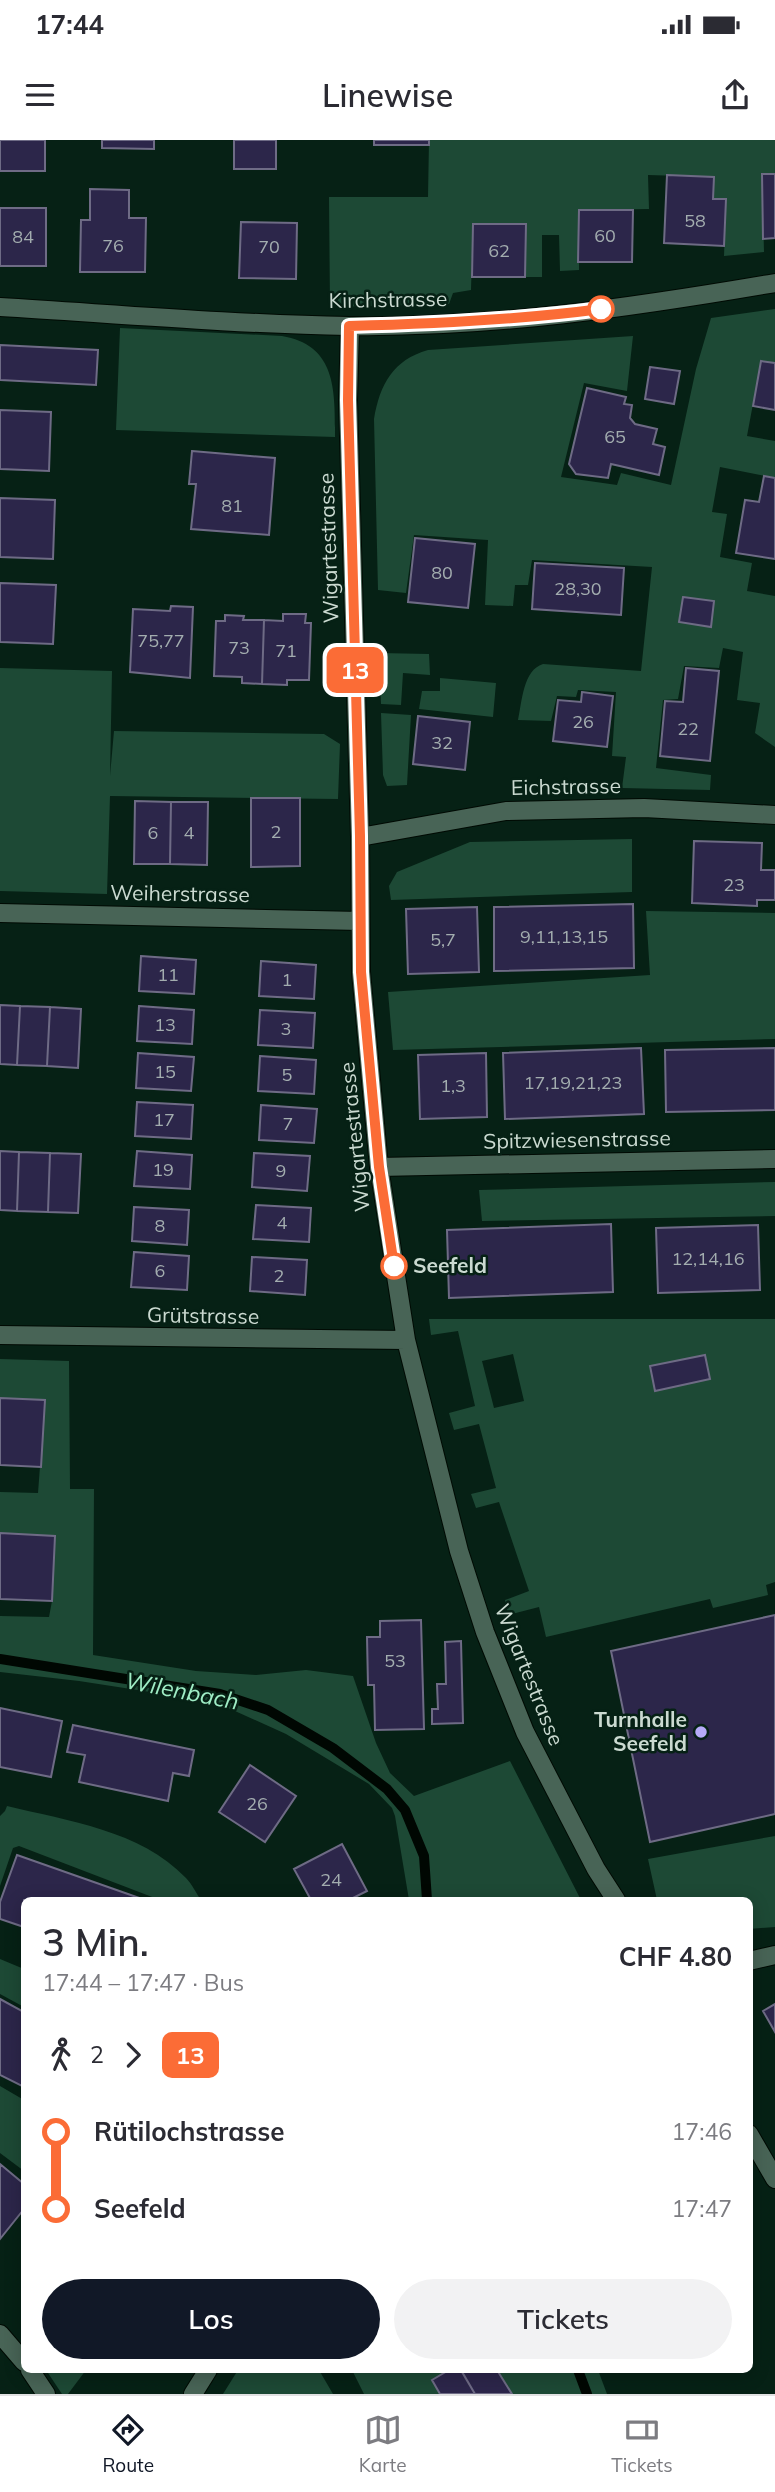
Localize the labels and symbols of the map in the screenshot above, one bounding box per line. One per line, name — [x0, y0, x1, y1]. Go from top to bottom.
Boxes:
house number: 58 — [684, 209, 706, 232]
house number: 60 — [594, 224, 616, 247]
house number: 84 — [12, 225, 34, 248]
house number: 76 — [102, 234, 124, 257]
house number: 70 — [258, 235, 280, 258]
house number: 62 — [488, 239, 510, 262]
street label: Kirchstrasse — [328, 285, 447, 313]
unlabelled marker — [588, 296, 614, 322]
house number: 65 — [604, 425, 626, 448]
street label: Wigartestrasse — [312, 472, 344, 624]
house number: 81 — [221, 494, 243, 517]
house number: 80 — [431, 561, 453, 584]
house number: 28,30 — [554, 577, 602, 600]
house number: 75,77 — [137, 629, 185, 652]
house number: 73 — [228, 636, 250, 659]
house number: 71 — [275, 639, 297, 662]
line badge: 13 — [324, 647, 386, 693]
house number: 26 — [572, 710, 594, 733]
house number: 22 — [677, 717, 699, 740]
house number: 32 — [431, 731, 453, 754]
street label: Eichstrasse — [511, 772, 621, 800]
house number: 2 — [271, 820, 281, 843]
house number: 6 — [148, 821, 158, 844]
house number: 4 — [184, 821, 195, 844]
house number: 23 — [723, 873, 745, 896]
street label: Weiherstrasse — [110, 879, 250, 907]
house number: 9,11,13,15 — [520, 925, 608, 948]
house number: 5,7 — [430, 928, 456, 951]
house number: 11 — [157, 963, 179, 986]
house number: 1 — [282, 968, 292, 991]
house number: 13 — [154, 1013, 176, 1036]
house number: 3 — [281, 1017, 291, 1040]
house number: 15 — [154, 1060, 176, 1083]
street label: Wigartestrasse — [333, 1061, 375, 1213]
house number: 5 — [282, 1063, 293, 1086]
house number: 17,19,21,23 — [524, 1071, 622, 1094]
house number: 1,3 — [440, 1074, 466, 1097]
house number: 17 — [153, 1108, 175, 1131]
house number: 7 — [283, 1112, 293, 1135]
street label: Spitzwiesenstrasse — [483, 1124, 671, 1154]
house number: 19 — [152, 1158, 174, 1181]
house number: 9 — [276, 1159, 286, 1182]
house number: 4 — [277, 1211, 288, 1234]
house number: 8 — [155, 1214, 165, 1237]
house number: 12,14,16 — [671, 1247, 745, 1270]
place label: Seefeld — [413, 1252, 487, 1278]
marker: Seefeld — [381, 1253, 407, 1279]
house number: 6 — [155, 1259, 165, 1282]
house number: 2 — [274, 1264, 284, 1287]
street label: Grütstrasse — [147, 1301, 259, 1329]
street label: Wigartestrasse — [490, 1600, 570, 1749]
house number: 53 — [384, 1649, 406, 1672]
water label: Wilenbach — [123, 1665, 241, 1716]
place label: Turnhalle Seefeld — [594, 1706, 687, 1756]
marker: Turnhalle Seefeld — [693, 1724, 709, 1740]
house number: 26 — [246, 1792, 268, 1815]
house number: 24 — [320, 1868, 342, 1891]

